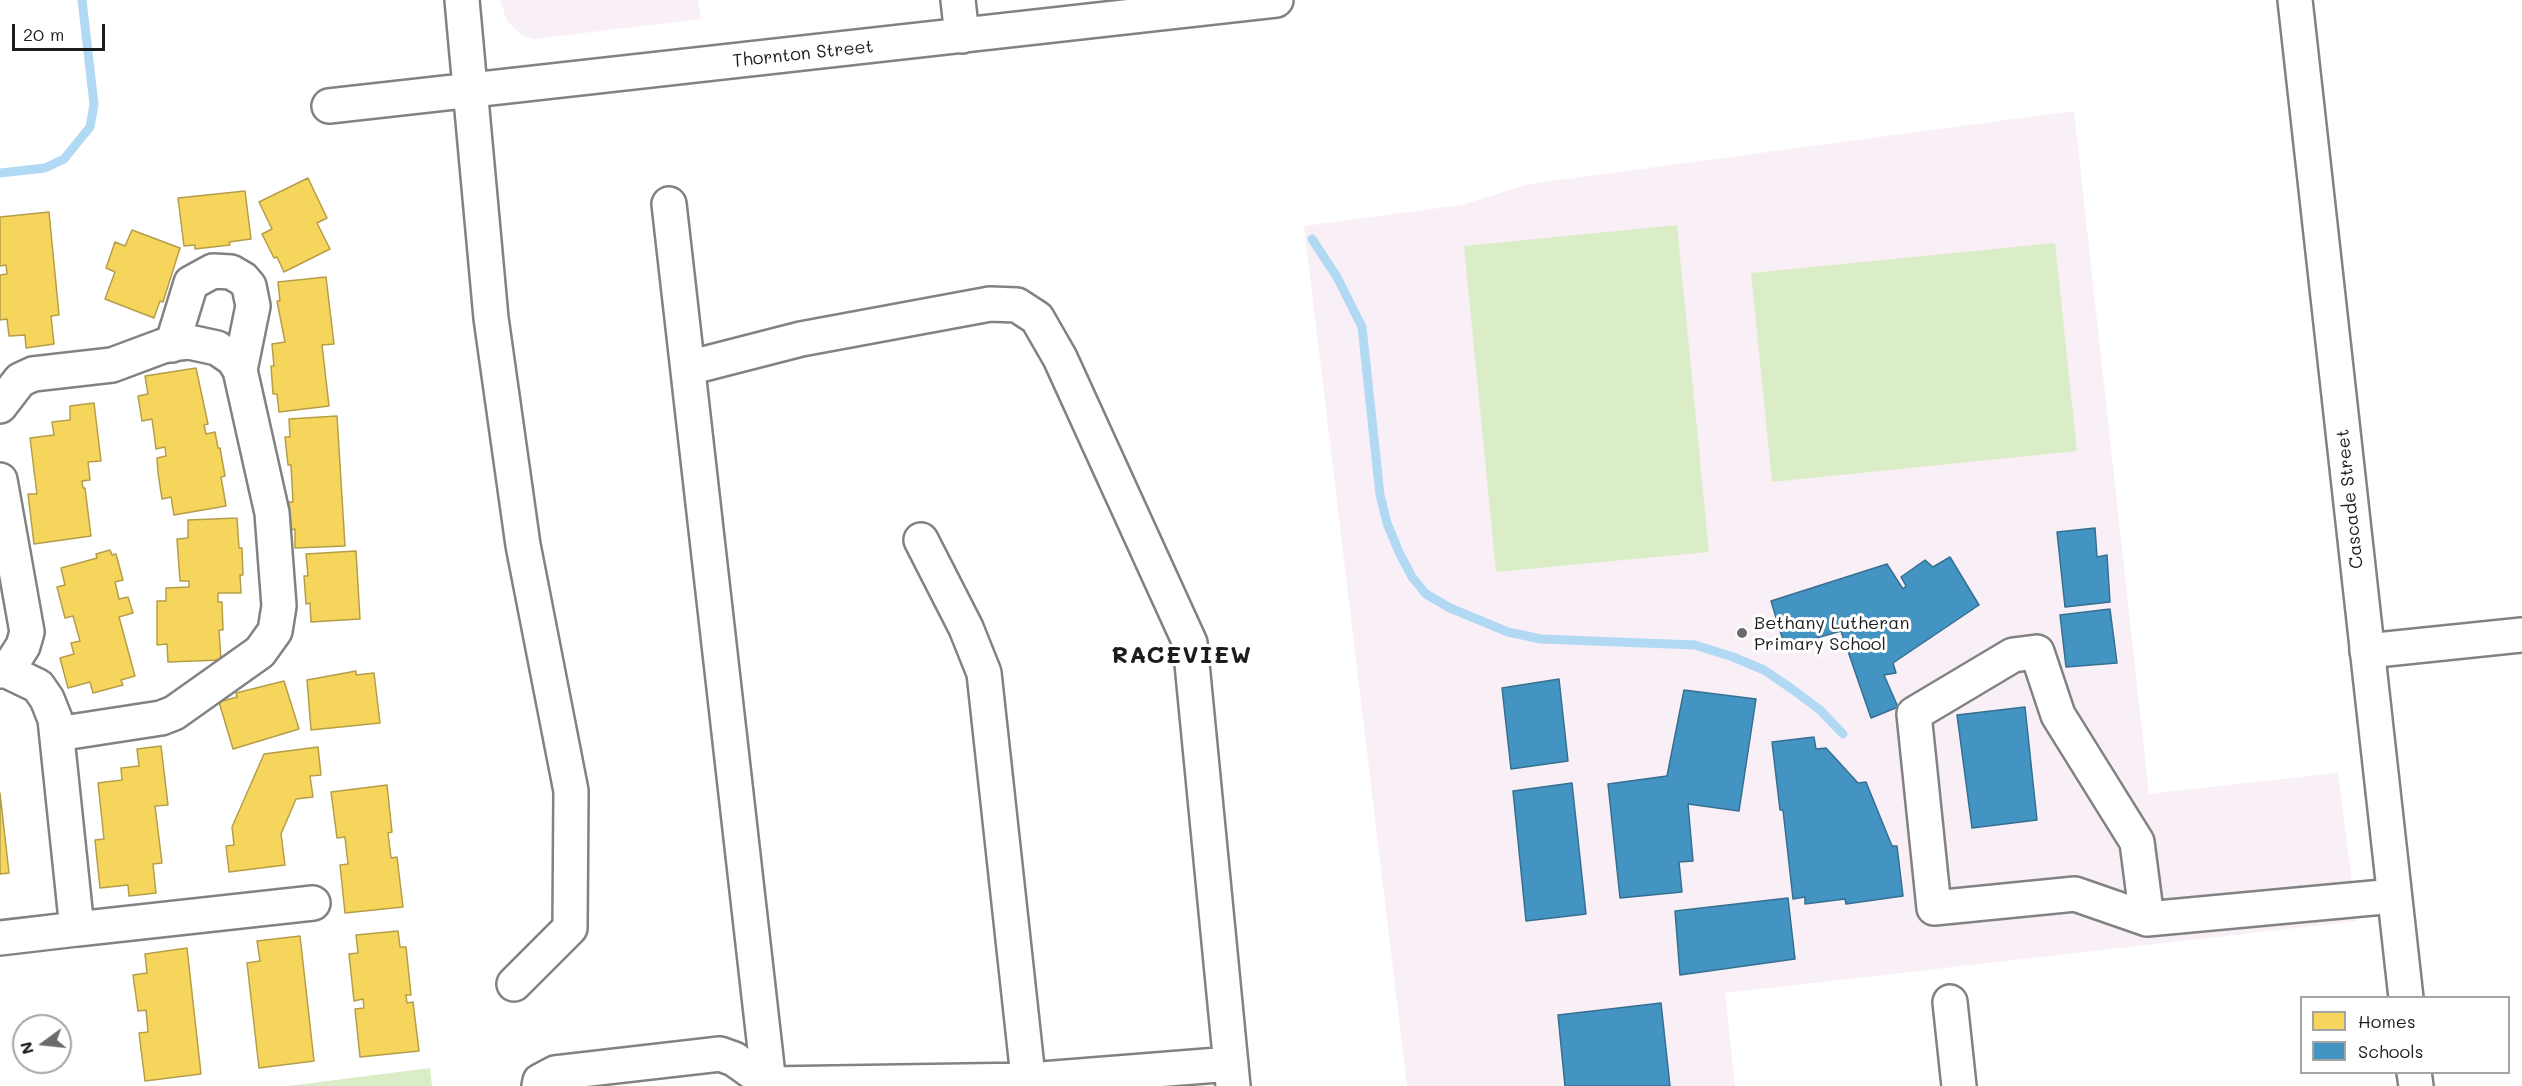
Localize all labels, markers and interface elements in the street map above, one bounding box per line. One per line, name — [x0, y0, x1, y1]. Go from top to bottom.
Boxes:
scale bar — [15, 12, 108, 50]
text: 20 m — [23, 22, 64, 46]
street label: Thornton Street — [732, 36, 874, 72]
street label: Cascade Street — [2332, 428, 2368, 570]
place label: Bethany Lutheran Primary School — [1754, 612, 1909, 654]
marker: Bethany Lutheran Primary School — [1735, 626, 1749, 640]
district label: RACEVIEW — [1112, 642, 1252, 670]
legend — [2300, 996, 2510, 1074]
text: Homes — [2358, 1009, 2416, 1033]
north arrow — [12, 1014, 72, 1074]
text: Schools — [2358, 1039, 2423, 1063]
text: N — [14, 1040, 38, 1057]

